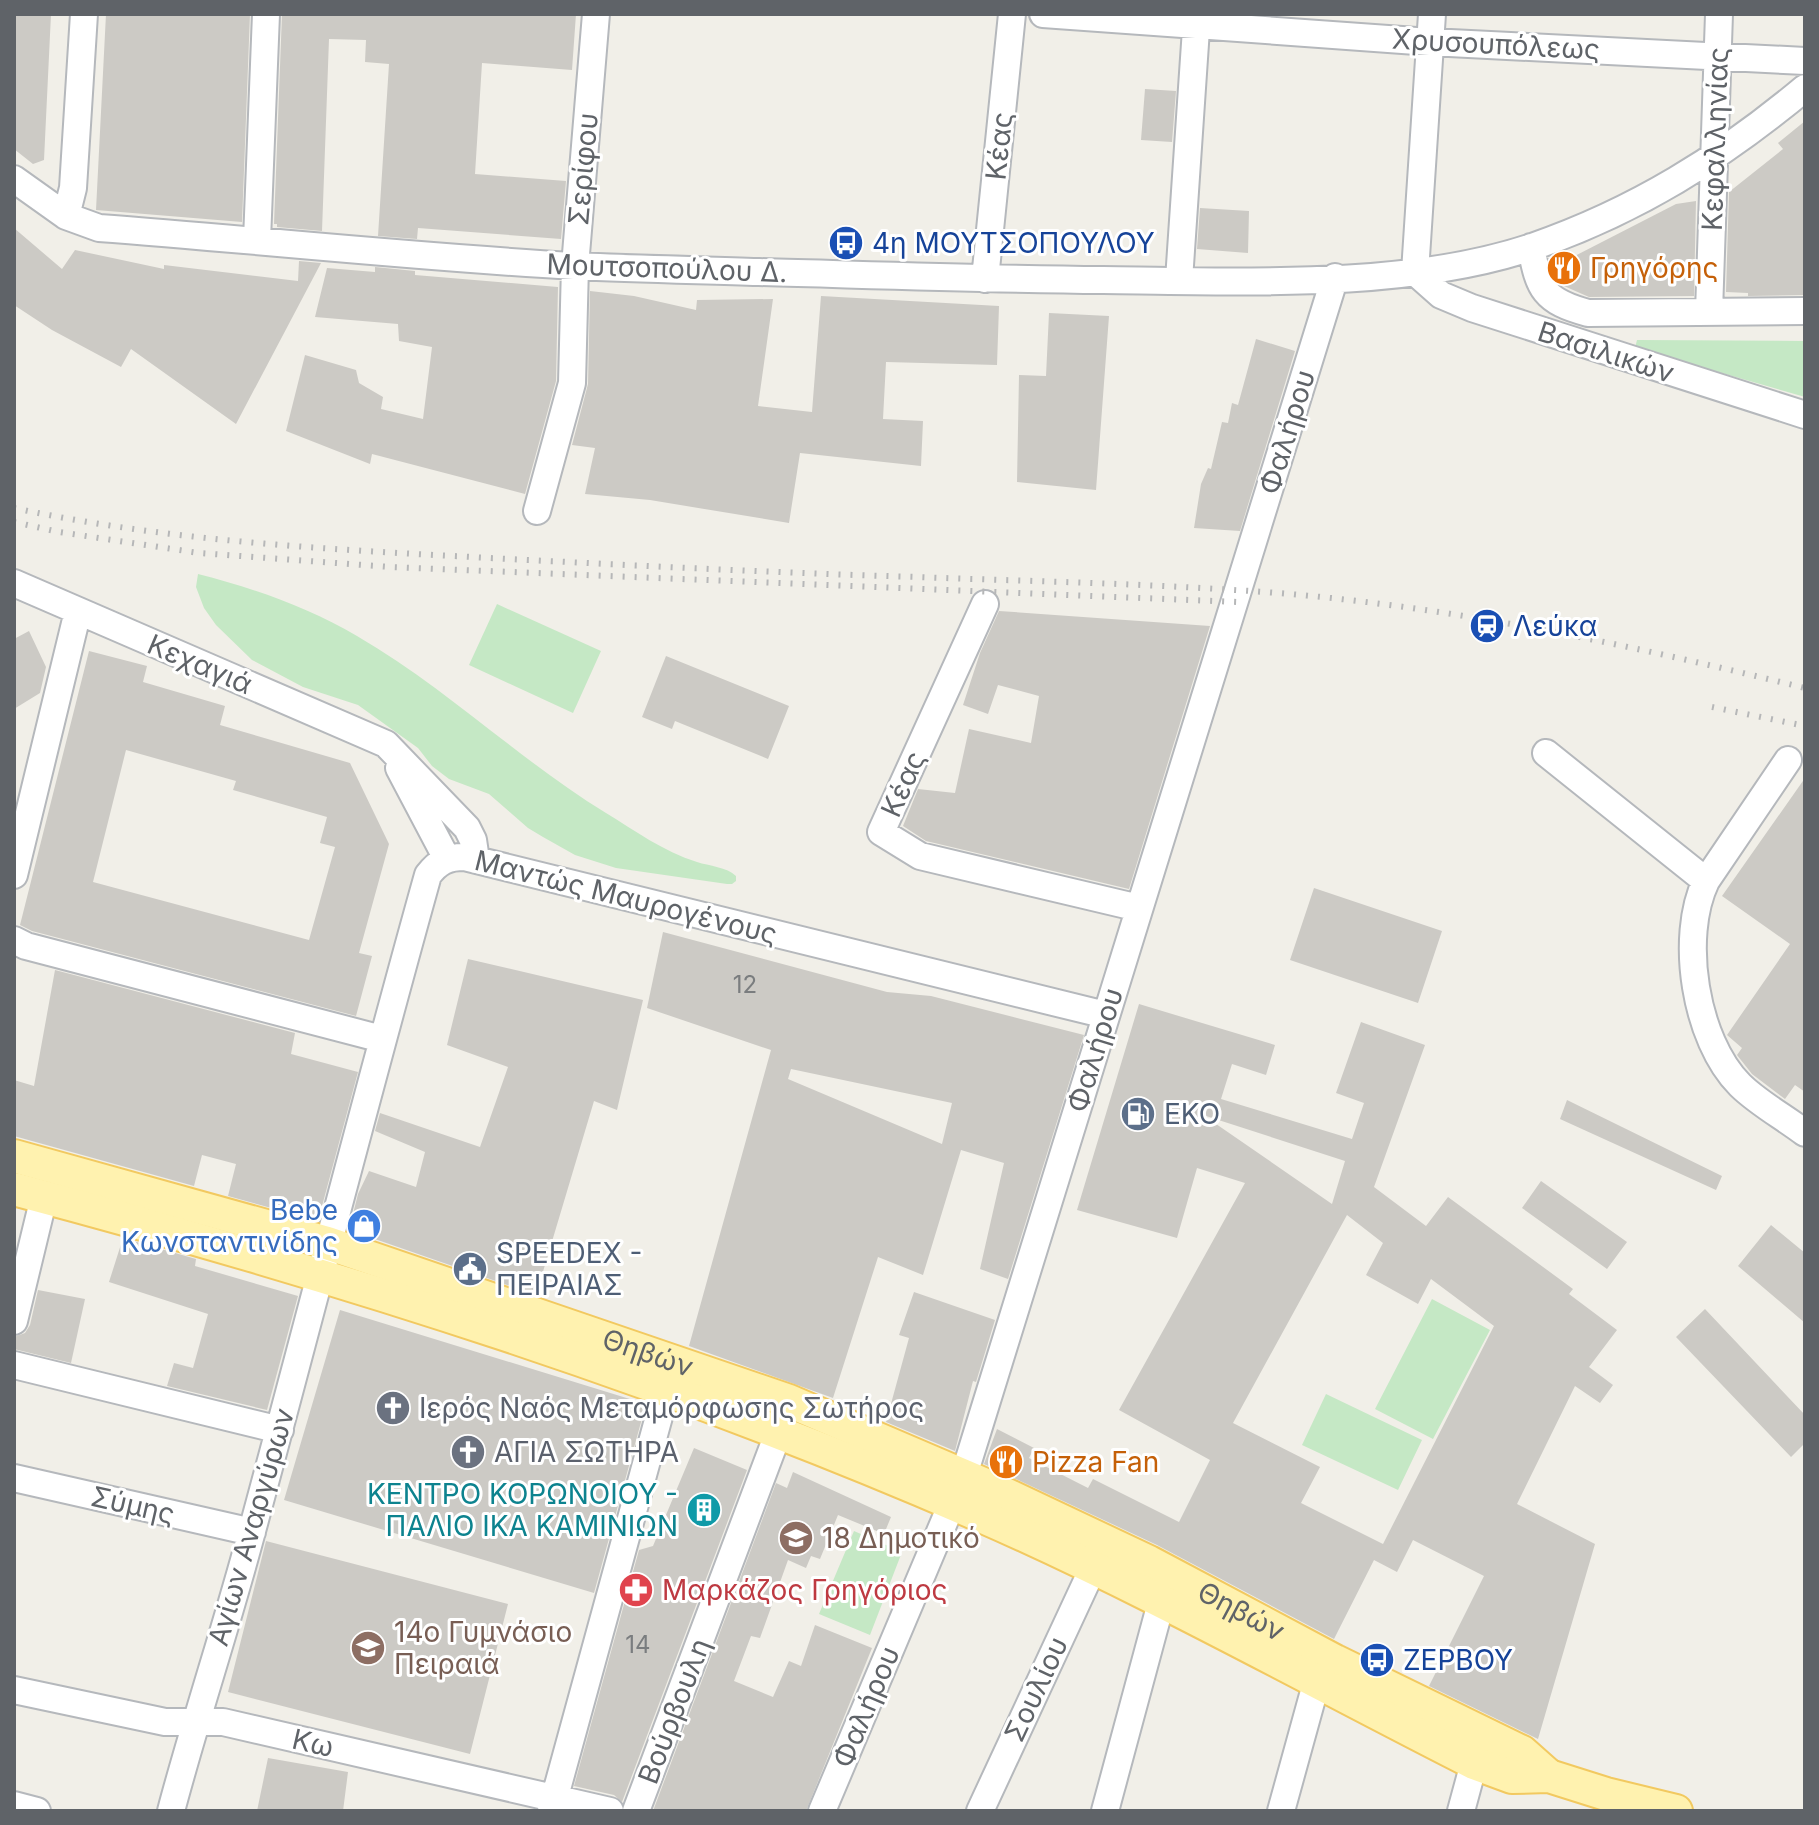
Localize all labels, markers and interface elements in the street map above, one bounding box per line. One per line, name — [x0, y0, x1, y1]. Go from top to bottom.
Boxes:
street label: Χρυσουπόλεως — [1391, 22, 1601, 66]
street label: Κεφαλληνίας — [1695, 47, 1735, 231]
street label: Κέας — [979, 110, 1019, 182]
street label: Σερίφου — [561, 111, 605, 227]
bus stop icon: 4η ΜΟΥΤΣΟΠΟΥΛΟΥ — [827, 224, 865, 262]
place label: 4η ΜΟΥΤΣΟΠΟΥΛΟΥ — [872, 226, 1155, 260]
street label: Μουτσοπούλου Δ. — [546, 247, 788, 289]
restaurant icon: Γρηγόρης — [1545, 249, 1583, 287]
place label: Γρηγόρης — [1590, 251, 1718, 285]
street label: Βασιλικών — [1533, 314, 1679, 390]
street label: Φαλήρου — [1252, 366, 1322, 498]
station icon: Λεύκα — [1468, 607, 1506, 645]
place label: Λεύκα — [1513, 609, 1597, 643]
street label: Κεχαγιά — [143, 627, 257, 701]
street label: Κέας — [874, 746, 932, 822]
street label: Μαντώς Μαυρογένους — [471, 843, 781, 951]
house number: 12 — [733, 970, 757, 999]
street label: Φαλήρου — [1060, 984, 1130, 1116]
fuel station icon: EKO — [1119, 1095, 1157, 1133]
place label: EKO — [1164, 1097, 1220, 1131]
place label: Bebe Κωνσταντινίδης — [121, 1193, 338, 1259]
shop icon: Bebe Κωνσταντινίδης — [345, 1207, 383, 1245]
place label: SPEEDEX - ΠΕΙΡΑΙΑΣ — [496, 1236, 642, 1302]
public building icon: SPEEDEX - ΠΕΙΡΑΙΑΣ — [451, 1250, 489, 1288]
street label: Θηβών — [598, 1322, 698, 1384]
church icon: Ιερός Ναός Μεταμόρφωσης Σωτήρος — [374, 1389, 412, 1427]
place label: Ιερός Ναός Μεταμόρφωσης Σωτήρος — [419, 1391, 924, 1425]
street label: Αγίων Αναργύρων — [201, 1404, 301, 1650]
church icon: ΑΓΙΑ ΣΩΤΗΡΑ — [449, 1433, 487, 1471]
place label: ΑΓΙΑ ΣΩΤΗΡΑ — [494, 1435, 679, 1469]
restaurant icon: Pizza Fan — [987, 1443, 1025, 1481]
place label: Pizza Fan — [1032, 1445, 1159, 1479]
place label: ΚΕΝΤΡΟ ΚΟΡΩΝΟΙΟΥ - ΠΑΛΙΟ ΙΚΑ ΚΑΜΙΝΙΩΝ — [367, 1477, 678, 1543]
street label: Σύμης — [88, 1479, 178, 1531]
building icon: ΚΕΝΤΡΟ ΚΟΡΩΝΟΙΟΥ - ΠΑΛΙΟ ΙΚΑ ΚΑΜΙΝΙΩΝ — [685, 1491, 723, 1529]
school or university icon: 18 Δημοτικό — [777, 1519, 815, 1557]
place label: 18 Δημοτικό — [822, 1521, 980, 1555]
pharmacy icon: Μαρκάζος Γρηγόριος — [617, 1571, 655, 1609]
place label: Μαρκάζος Γρηγόριος — [662, 1573, 948, 1607]
street label: Θηβών — [1192, 1574, 1291, 1648]
place label: 14ο Γυμνάσιο Πειραιά — [394, 1615, 572, 1681]
school or university icon: 14ο Γυμνάσιο Πειραιά — [349, 1629, 387, 1667]
house number: 14 — [625, 1630, 651, 1659]
street label: Σουλίου — [997, 1631, 1075, 1747]
street label: Βούρβουλη — [631, 1634, 717, 1788]
street label: Φαλήρου — [825, 1641, 907, 1773]
bus stop icon: ΖΕΡΒΟΥ — [1358, 1641, 1396, 1679]
place label: ΖΕΡΒΟΥ — [1403, 1643, 1513, 1677]
street label: Κω — [289, 1722, 337, 1764]

